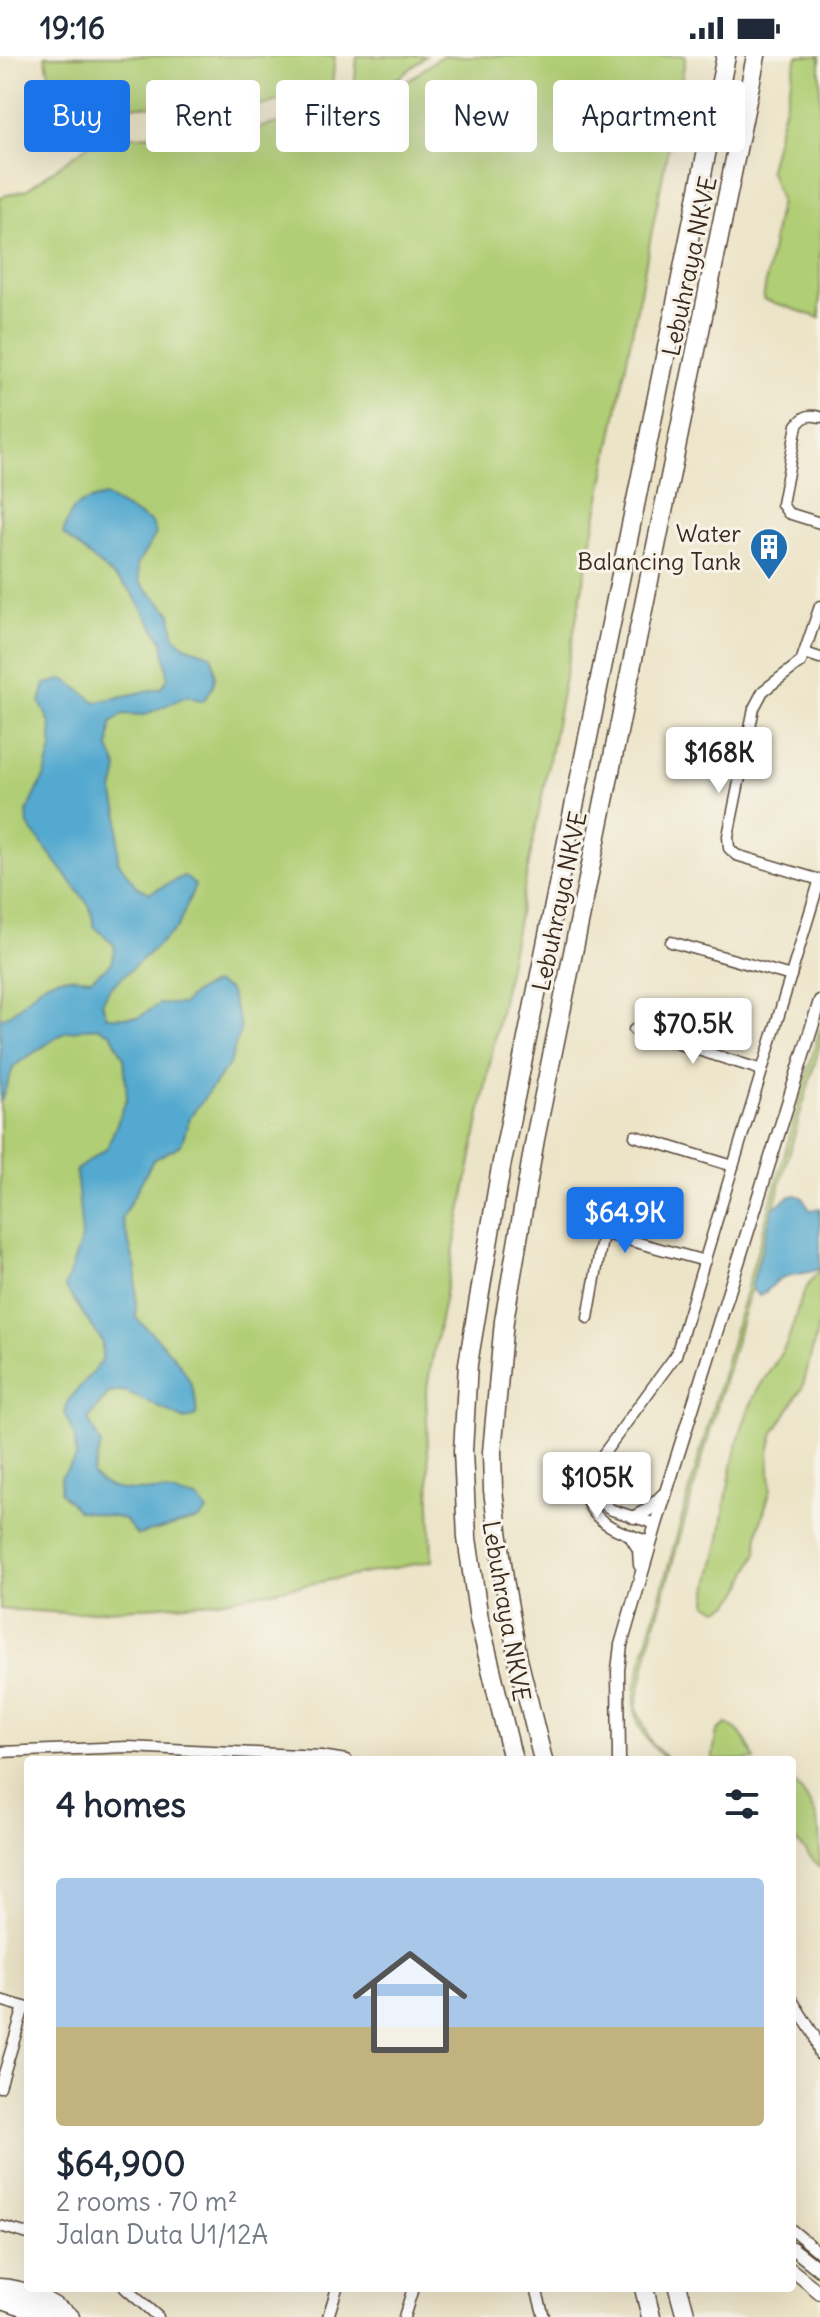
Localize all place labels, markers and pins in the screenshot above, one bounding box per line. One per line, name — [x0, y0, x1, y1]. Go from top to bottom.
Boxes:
place label: Water Balancing Tank — [577, 518, 741, 576]
building icon: Water Balancing Tank — [748, 526, 790, 581]
pin: $168K — [663, 727, 775, 795]
pin: $70.5K — [628, 998, 758, 1066]
pin: $64.9K — [560, 1187, 690, 1255]
pin: $105K — [541, 1452, 653, 1520]

